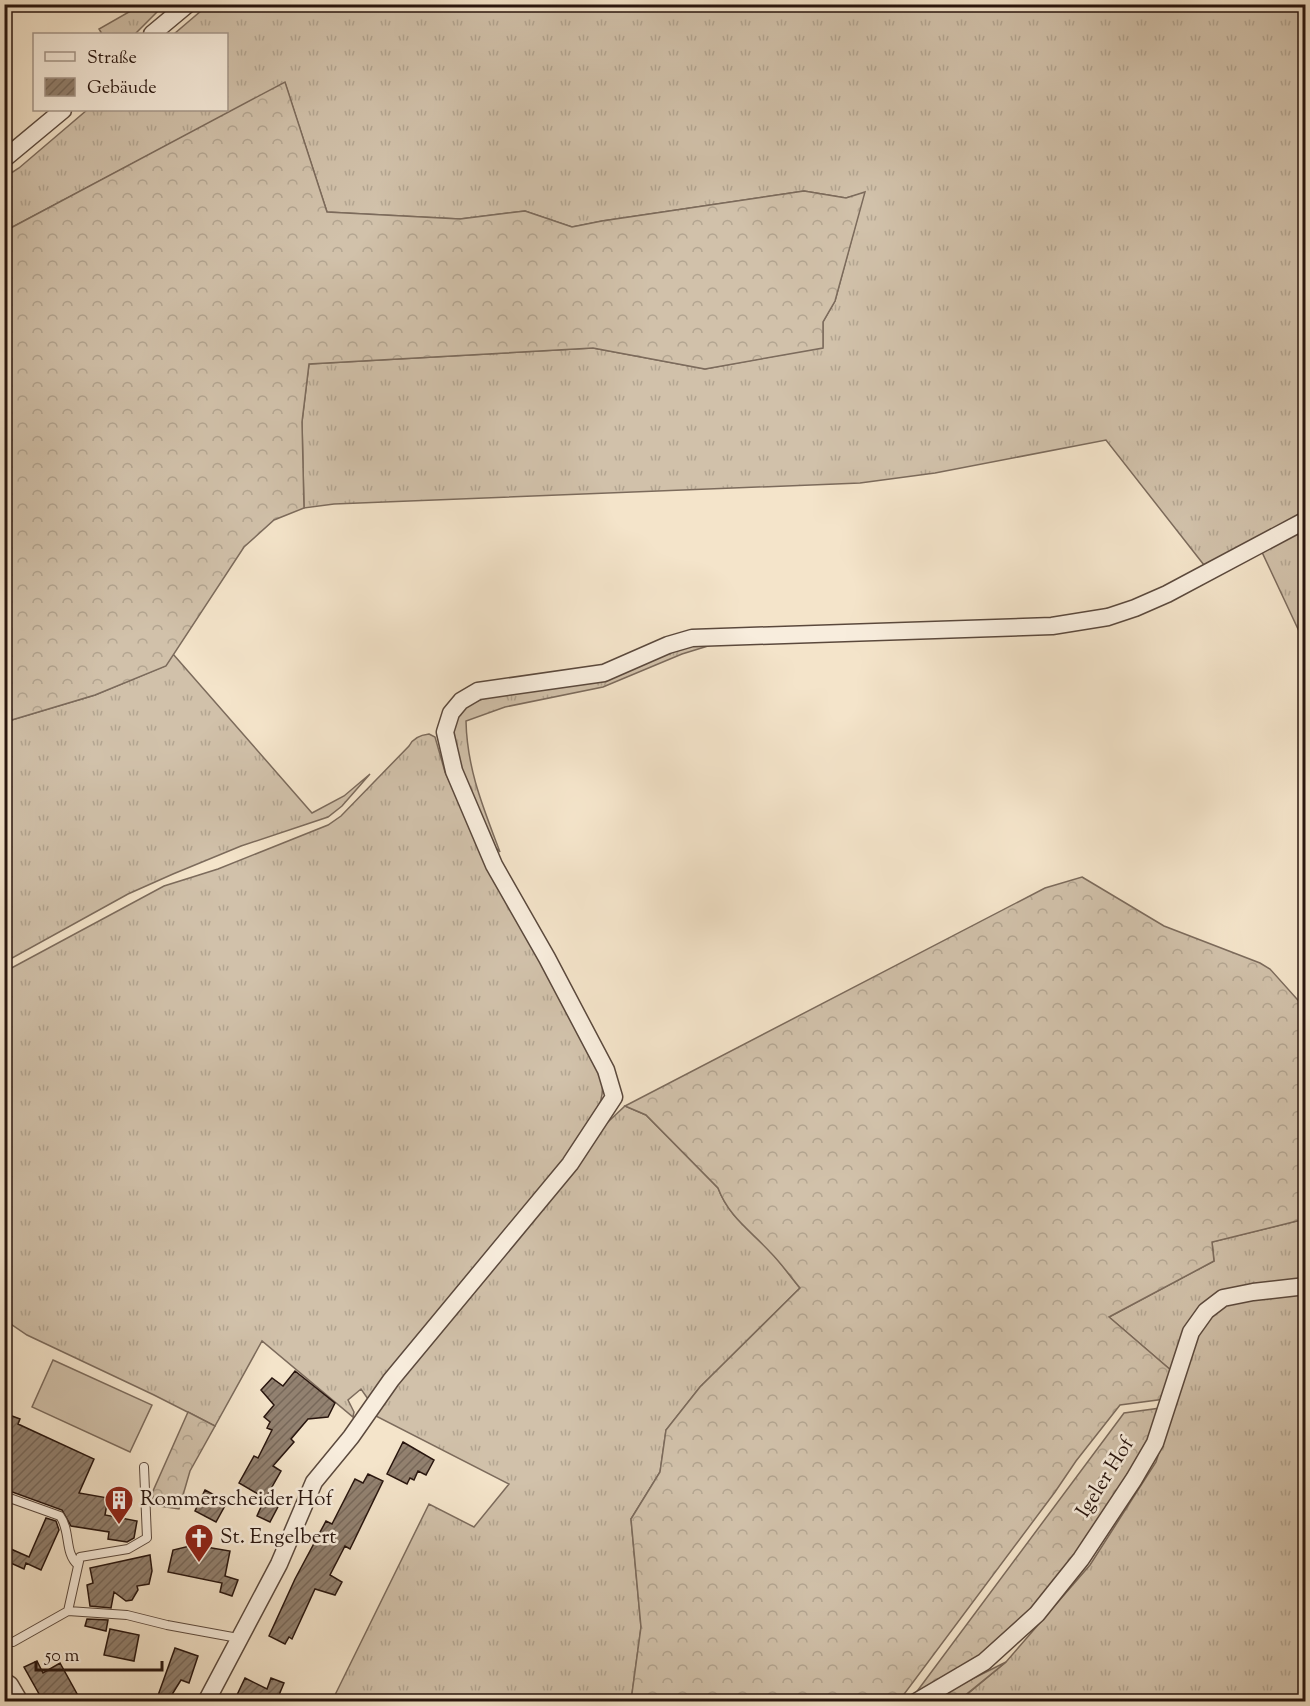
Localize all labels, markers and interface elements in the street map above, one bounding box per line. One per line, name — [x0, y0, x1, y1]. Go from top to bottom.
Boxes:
legend — [33, 33, 228, 111]
text: Straße — [87, 46, 137, 72]
text: Gebäude — [87, 76, 157, 102]
street label: Igeler Hof — [1069, 1430, 1143, 1524]
building icon: Rommerscheider Hof — [103, 1484, 135, 1526]
place label: Rommerscheider Hof — [140, 1485, 334, 1515]
church icon: St. Engelbert — [183, 1522, 215, 1564]
place label: St. Engelbert — [220, 1523, 337, 1553]
scale bar — [36, 1634, 162, 1672]
text: 50 m — [44, 1644, 80, 1670]

